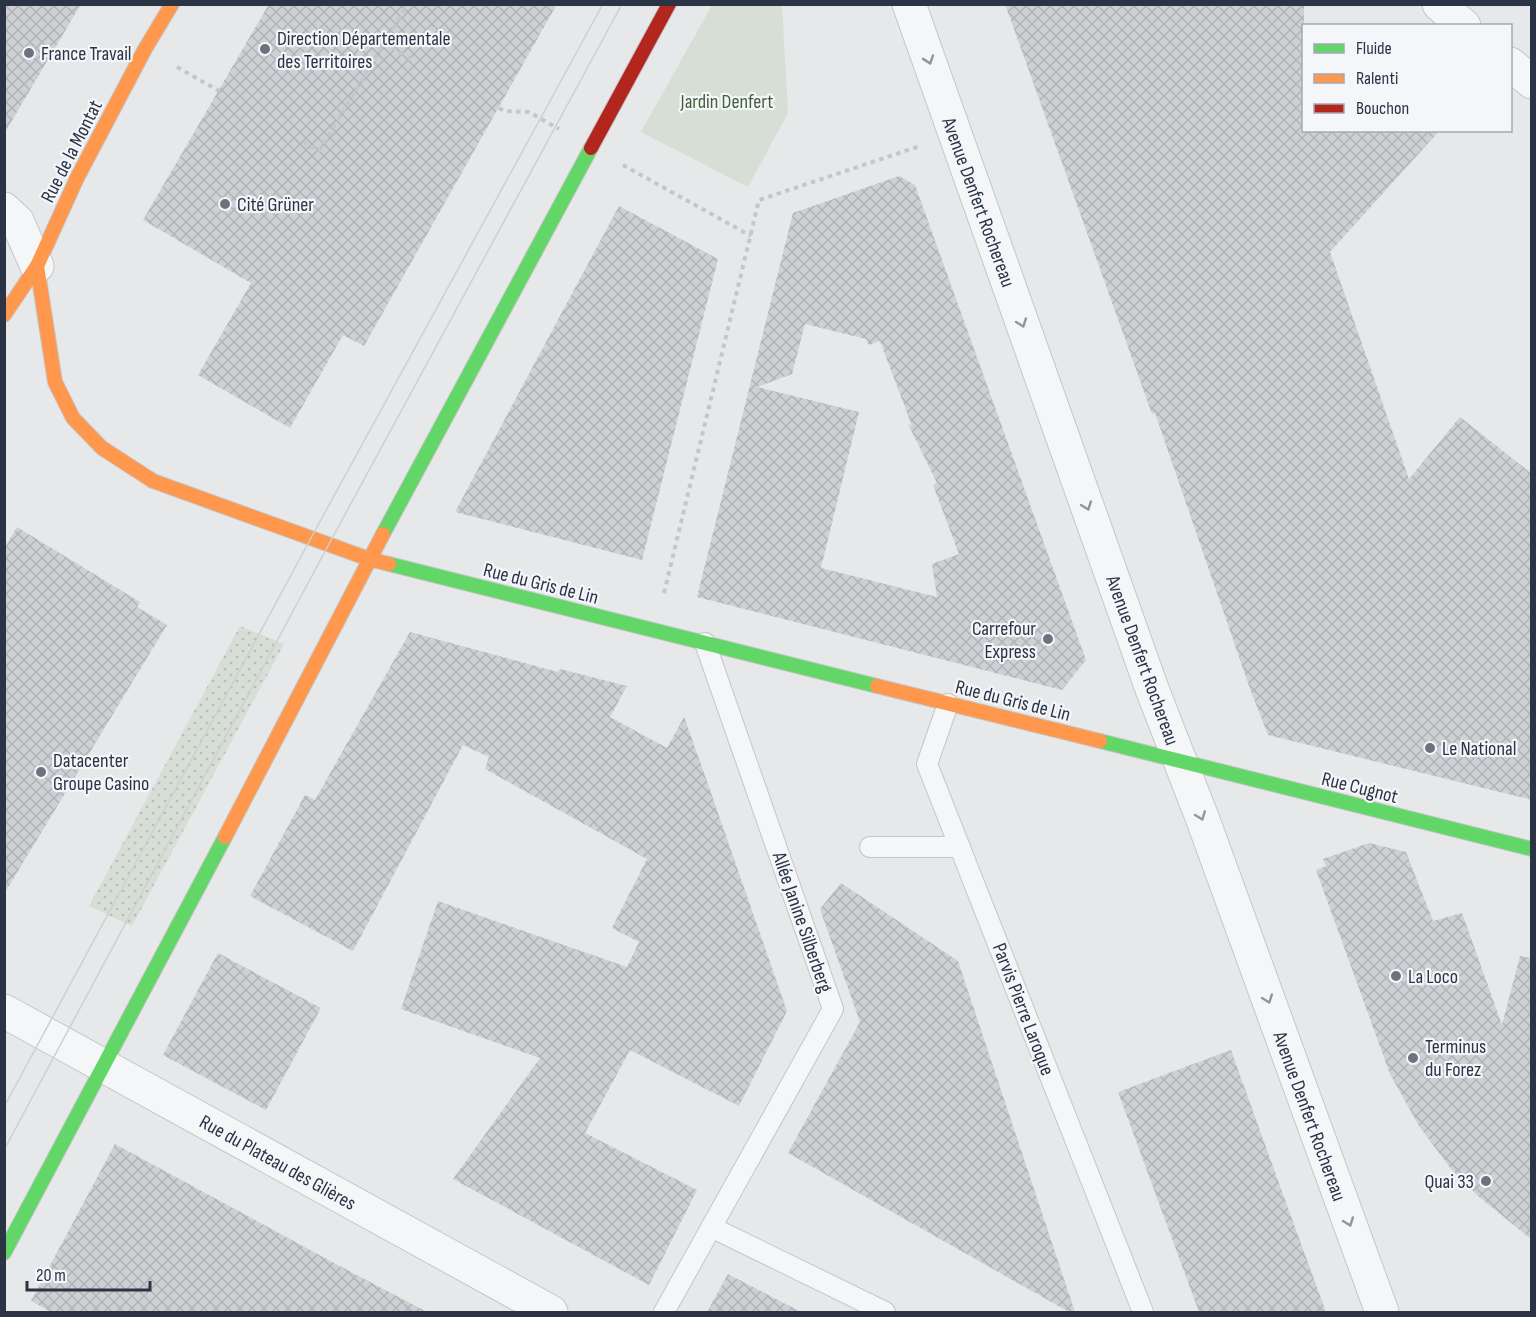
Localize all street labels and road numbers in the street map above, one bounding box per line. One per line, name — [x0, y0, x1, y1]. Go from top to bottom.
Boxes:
street label: Rue de la Montat — [36, 96, 108, 207]
street label: Avenue Denfert Rochereau — [936, 113, 1020, 290]
street label: Rue du Gris de Lin — [481, 558, 601, 610]
street label: Avenue Denfert Rochereau — [1100, 571, 1184, 748]
street label: Rue du Gris de Lin — [953, 675, 1073, 727]
street label: Rue Cugnot — [1319, 767, 1400, 809]
street label: Allée Janine Silberberg — [766, 848, 837, 996]
street label: Parvis Pierre Laroque — [987, 940, 1059, 1079]
street label: Avenue Denfert Rochereau — [1267, 1027, 1351, 1204]
street label: Rue du Plateau des Glières — [195, 1110, 360, 1216]

